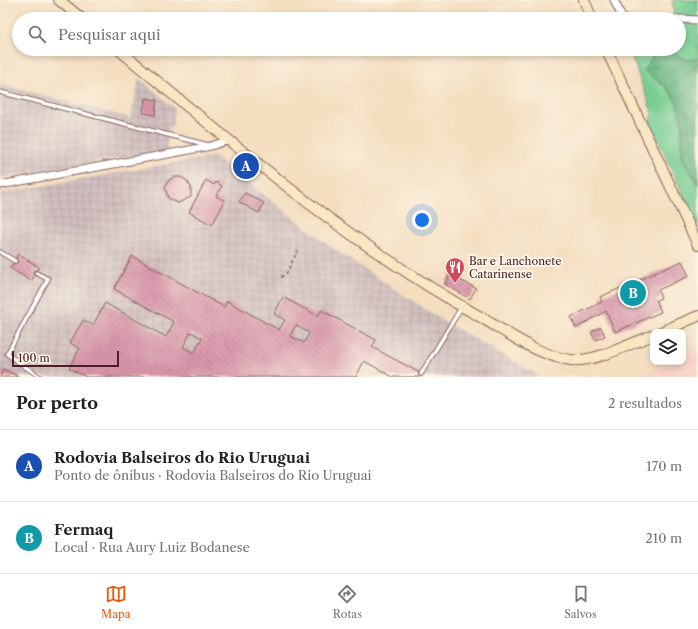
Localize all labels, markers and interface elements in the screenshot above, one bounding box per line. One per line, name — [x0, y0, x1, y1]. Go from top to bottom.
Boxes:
search box — [12, 12, 686, 56]
icon: search — [26, 23, 48, 45]
text: Pesquisar aqui — [58, 25, 161, 44]
pin: A — [233, 151, 259, 181]
your location — [412, 210, 432, 230]
place label: Bar e Lanchonete Catarinense — [469, 254, 561, 281]
restaurant icon: Bar e Lanchonete Catarinense — [444, 256, 466, 284]
pin: B — [620, 278, 646, 308]
map controls — [650, 329, 686, 365]
button: layers — [650, 329, 686, 365]
scale bar — [12, 349, 119, 368]
text: 100 m — [18, 351, 50, 365]
text: Por perto — [16, 393, 98, 413]
text: 2 resultados — [608, 395, 682, 411]
text: Rodovia Balseiros do Rio Uruguai — [54, 448, 310, 467]
text: A — [24, 458, 34, 474]
text: 170 m — [646, 458, 682, 474]
text: Ponto de ônibus · Rodovia Balseiros do Rio Uruguai — [54, 467, 371, 483]
text: Fermaq — [54, 520, 113, 539]
text: B — [24, 530, 34, 546]
text: 210 m — [645, 530, 682, 546]
text: Local · Rua Aury Luiz Bodanese — [54, 539, 250, 555]
tab: Mapa — [101, 583, 131, 621]
tab: Rotas — [333, 583, 362, 621]
tab: Salvos — [564, 583, 597, 621]

